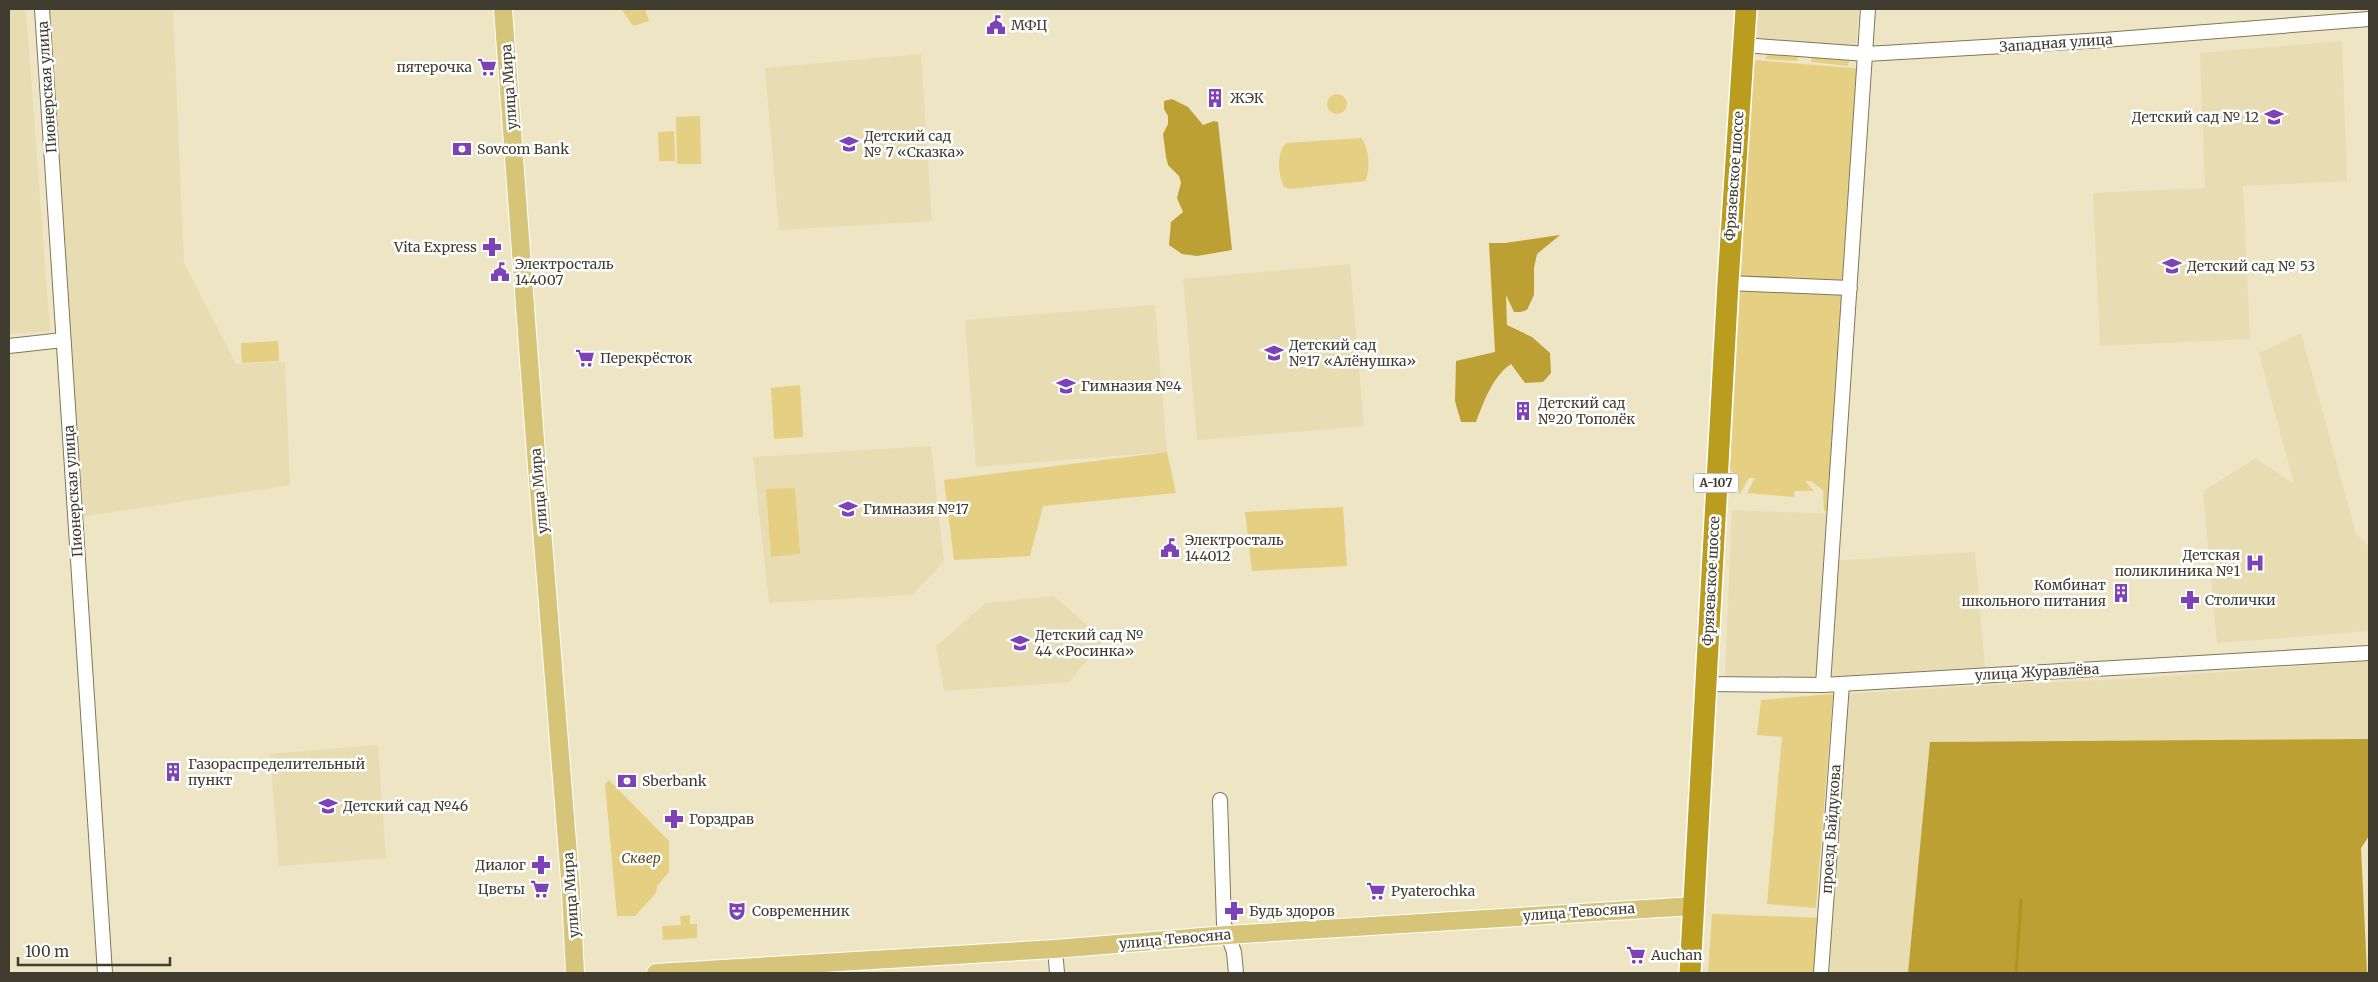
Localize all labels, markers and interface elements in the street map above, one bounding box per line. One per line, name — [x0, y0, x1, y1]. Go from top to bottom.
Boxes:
public building icon: МФЦ — [985, 14, 1007, 36]
place label: МФЦ — [1011, 16, 1047, 34]
street label: Пионерская улица — [33, 20, 61, 154]
street label: Западная улица — [1999, 30, 2114, 56]
street label: улица Мира — [497, 43, 521, 130]
supermarket icon: пятерочка — [476, 56, 498, 78]
place label: пятерочка — [396, 58, 472, 76]
building icon: ЖЭК — [1204, 87, 1226, 109]
place label: ЖЭК — [1230, 89, 1264, 107]
school or university icon: Детский сад № 12 — [2263, 106, 2285, 128]
place label: Детский сад № 12 — [2132, 108, 2259, 126]
street label: Фрязевское шоссе — [1720, 111, 1748, 241]
place label: Детский сад № 7 «Сказка» — [864, 127, 965, 161]
school or university icon: Детский сад № 7 «Сказка» — [838, 133, 860, 155]
bank icon: Sovcom Bank — [451, 138, 473, 160]
place label: Sovcom Bank — [477, 140, 569, 158]
pharmacy icon: Vita Express — [481, 236, 503, 258]
place label: Vita Express — [393, 238, 477, 256]
place label: Электросталь 144007 — [515, 255, 614, 289]
school or university icon: Детский сад № 53 — [2161, 255, 2183, 277]
place label: Детский сад № 53 — [2187, 257, 2315, 275]
public building icon: Электросталь 144007 — [489, 261, 511, 283]
place label: Детский сад №17 «Алёнушка» — [1289, 336, 1416, 370]
school or university icon: Детский сад №17 «Алёнушка» — [1263, 342, 1285, 364]
supermarket icon: Перекрёсток — [574, 347, 596, 369]
place label: Перекрёсток — [600, 349, 692, 367]
school or university icon: Гимназия №4 — [1055, 375, 1077, 397]
place label: Гимназия №4 — [1081, 377, 1182, 395]
place label: Детский сад №20 Тополёк — [1538, 394, 1635, 428]
building icon: Детский сад №20 Тополёк — [1512, 400, 1534, 422]
street label: Пионерская улица — [59, 424, 87, 558]
street label: улица Мира — [526, 447, 552, 535]
road number: А-107 — [1694, 473, 1738, 492]
school or university icon: Гимназия №17 — [837, 498, 859, 520]
place label: Гимназия №17 — [863, 500, 969, 518]
street label: Фрязевское шоссе — [1699, 516, 1723, 646]
place label: Электросталь 144012 — [1185, 531, 1284, 565]
public building icon: Электросталь 144012 — [1159, 537, 1181, 559]
place label: Детская поликлиника №1 — [2115, 546, 2240, 580]
hospital icon: Детская поликлиника №1 — [2244, 552, 2266, 574]
place label: Комбинат школьного питания — [1961, 576, 2106, 610]
building icon: Комбинат школьного питания — [2110, 582, 2132, 604]
pharmacy icon: Столички — [2179, 589, 2201, 611]
place label: Столички — [2205, 591, 2276, 609]
place label: Детский сад № 44 «Росинка» — [1035, 626, 1144, 660]
school or university icon: Детский сад № 44 «Росинка» — [1009, 632, 1031, 654]
street label: улица Журавлёва — [1974, 660, 2100, 684]
place label: Газораспределительный пункт — [188, 755, 366, 789]
building icon: Газораспределительный пункт — [162, 761, 184, 783]
street label: проезд Байдукова — [1818, 763, 1845, 894]
bank icon: Sberbank — [616, 770, 638, 792]
place label: Sberbank — [642, 772, 707, 790]
school or university icon: Детский сад №46 — [317, 795, 339, 817]
place label: Детский сад №46 — [343, 797, 468, 815]
pharmacy icon: Горздрав — [663, 808, 685, 830]
place label: Горздрав — [689, 810, 754, 828]
park label: Сквер — [621, 849, 661, 867]
street label: улица Мира — [559, 851, 583, 938]
pharmacy icon: Диалог — [530, 854, 552, 876]
place label: Диалог — [475, 856, 526, 874]
supermarket icon: Цветы — [529, 878, 551, 900]
place label: Цветы — [478, 880, 525, 898]
supermarket icon: Pyaterochka — [1365, 880, 1387, 902]
place label: Pyaterochka — [1391, 882, 1476, 900]
street label: улица Тевосяна — [1522, 899, 1636, 925]
theatre icon: Современник — [726, 900, 748, 922]
pharmacy icon: Будь здоров — [1223, 900, 1245, 922]
place label: Современник — [752, 902, 850, 920]
place label: Будь здоров — [1249, 902, 1335, 920]
street label: улица Тевосяна — [1118, 925, 1232, 953]
scale bar — [18, 934, 170, 966]
text: 100 m — [25, 942, 69, 961]
supermarket icon: Auchan — [1625, 944, 1647, 966]
place label: Auchan — [1650, 946, 1702, 964]

